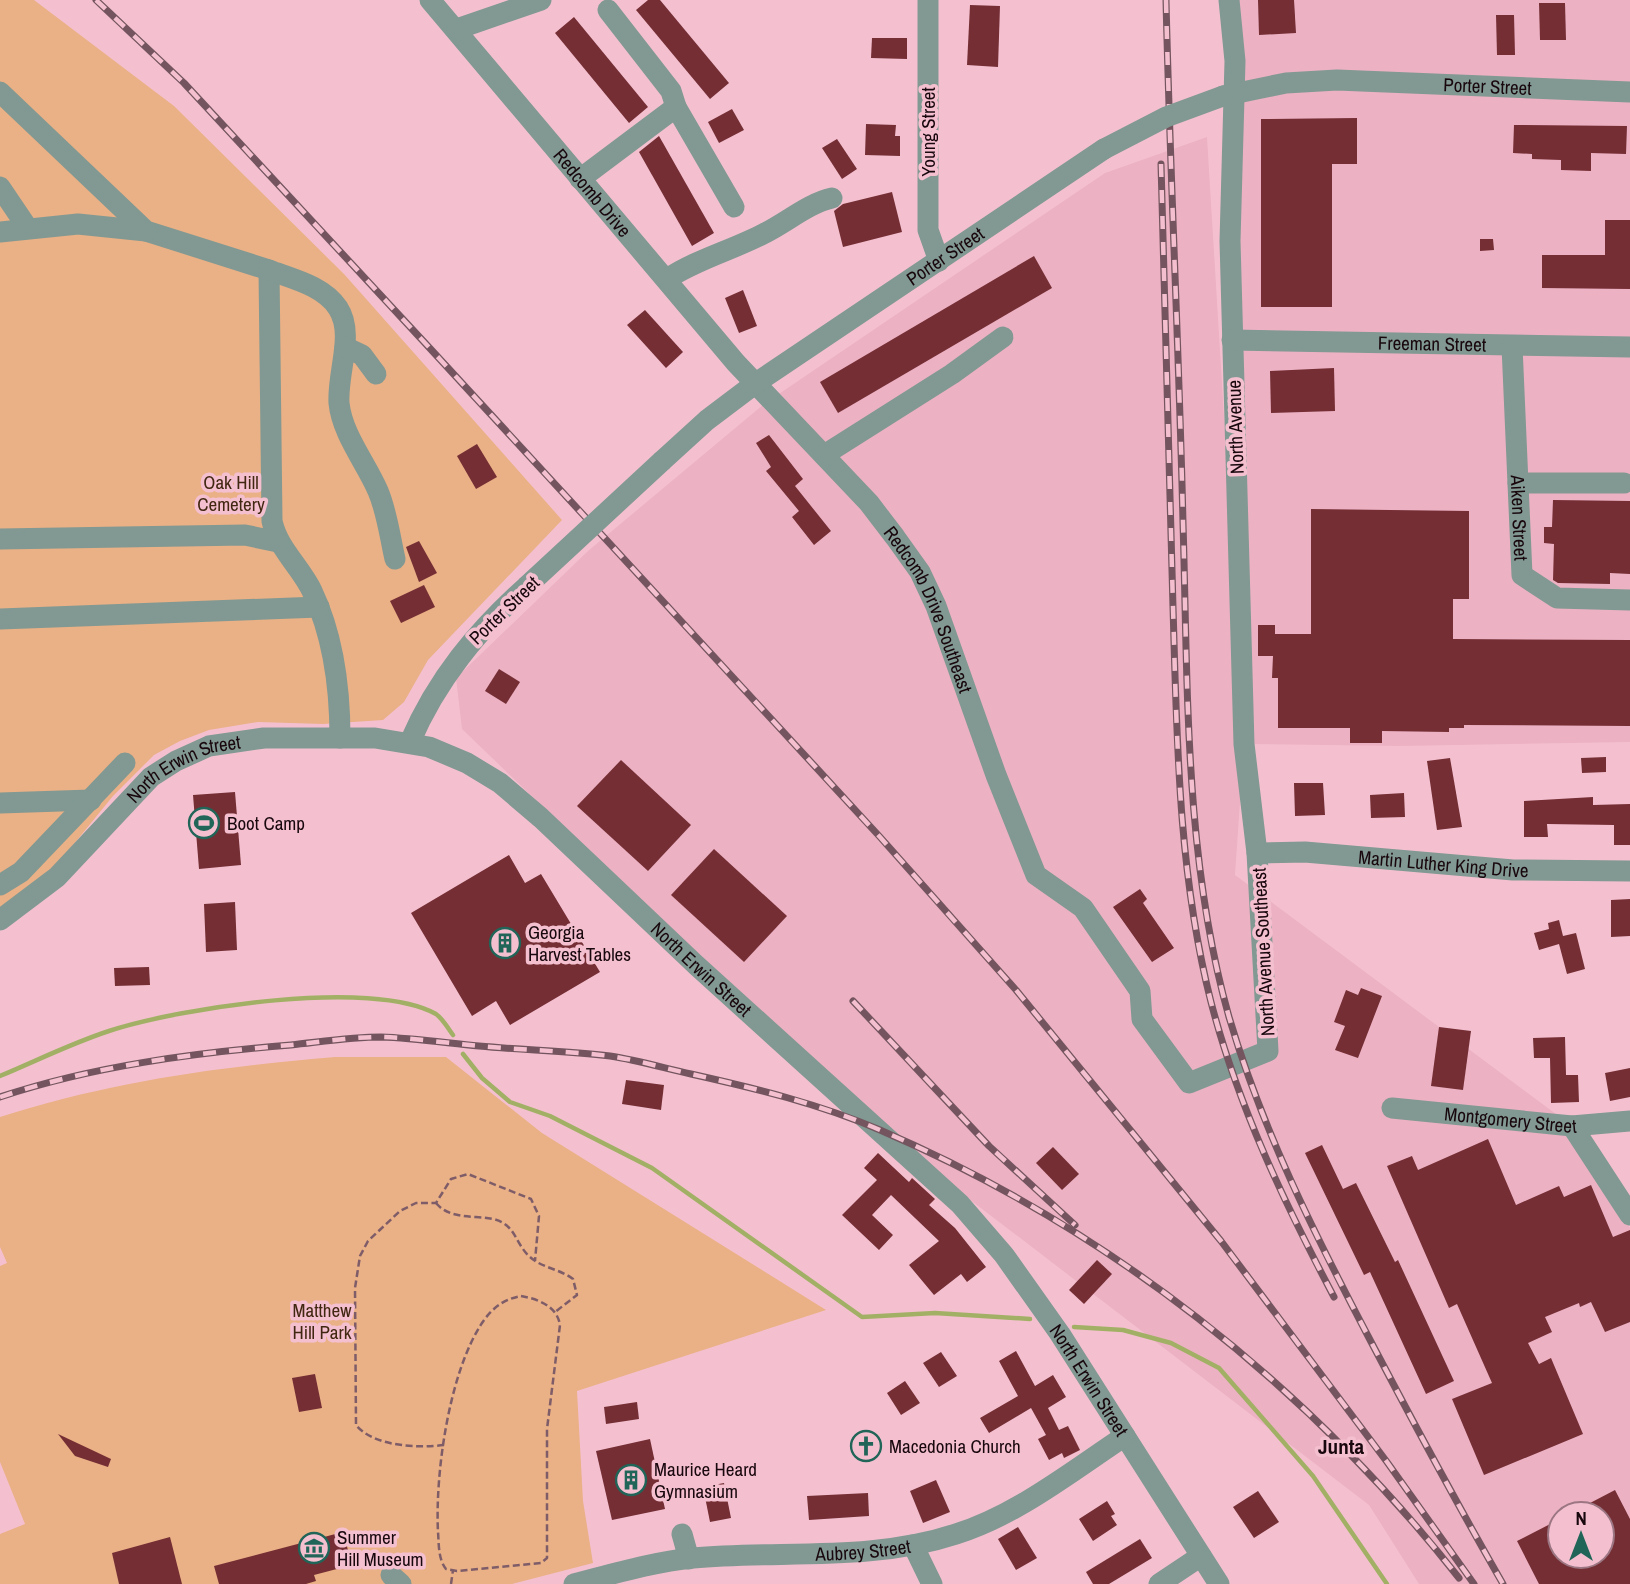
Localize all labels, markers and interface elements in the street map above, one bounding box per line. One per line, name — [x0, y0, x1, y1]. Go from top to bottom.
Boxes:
street label: Porter Street — [1443, 71, 1533, 101]
street label: Young Street — [915, 86, 941, 177]
street label: Redcomb Drive — [548, 143, 637, 242]
street label: Porter Street — [901, 220, 989, 291]
street label: Freeman Street — [1378, 330, 1487, 357]
street label: North Avenue — [1220, 379, 1250, 475]
park label: Oak Hill Cemetery — [197, 469, 265, 517]
street label: Aiken Street — [1505, 473, 1534, 562]
street label: Redcomb Drive Southeast — [878, 520, 979, 697]
street label: Porter Street — [463, 570, 545, 650]
street label: North Erwin Street — [120, 728, 243, 808]
sports icon: Boot Camp — [187, 806, 221, 840]
place label: Boot Camp — [227, 810, 305, 836]
street label: Martin Luther King Drive — [1357, 844, 1529, 883]
street label: North Avenue Southeast — [1246, 866, 1280, 1037]
street label: North Erwin Street — [645, 916, 758, 1023]
place label: Georgia Harvest Tables — [528, 919, 631, 967]
building icon: Georgia Harvest Tables — [488, 926, 522, 960]
street label: Montgomery Street — [1443, 1100, 1578, 1139]
park label: Matthew Hill Park — [293, 1297, 352, 1345]
street label: North Erwin Street — [1044, 1319, 1135, 1442]
church icon: Macedonia Church — [849, 1429, 883, 1463]
district label: Junta — [1318, 1432, 1364, 1461]
place label: Macedonia Church — [889, 1433, 1021, 1459]
place label: Maurice Heard Gymnasium — [654, 1456, 757, 1504]
building icon: Maurice Heard Gymnasium — [614, 1463, 648, 1497]
north arrow — [1546, 1500, 1616, 1570]
text: N — [1575, 1505, 1587, 1531]
place label: Summer Hill Museum — [337, 1524, 424, 1572]
museum icon: Summer Hill Museum — [297, 1531, 331, 1565]
street label: Aubrey Street — [814, 1533, 913, 1567]

